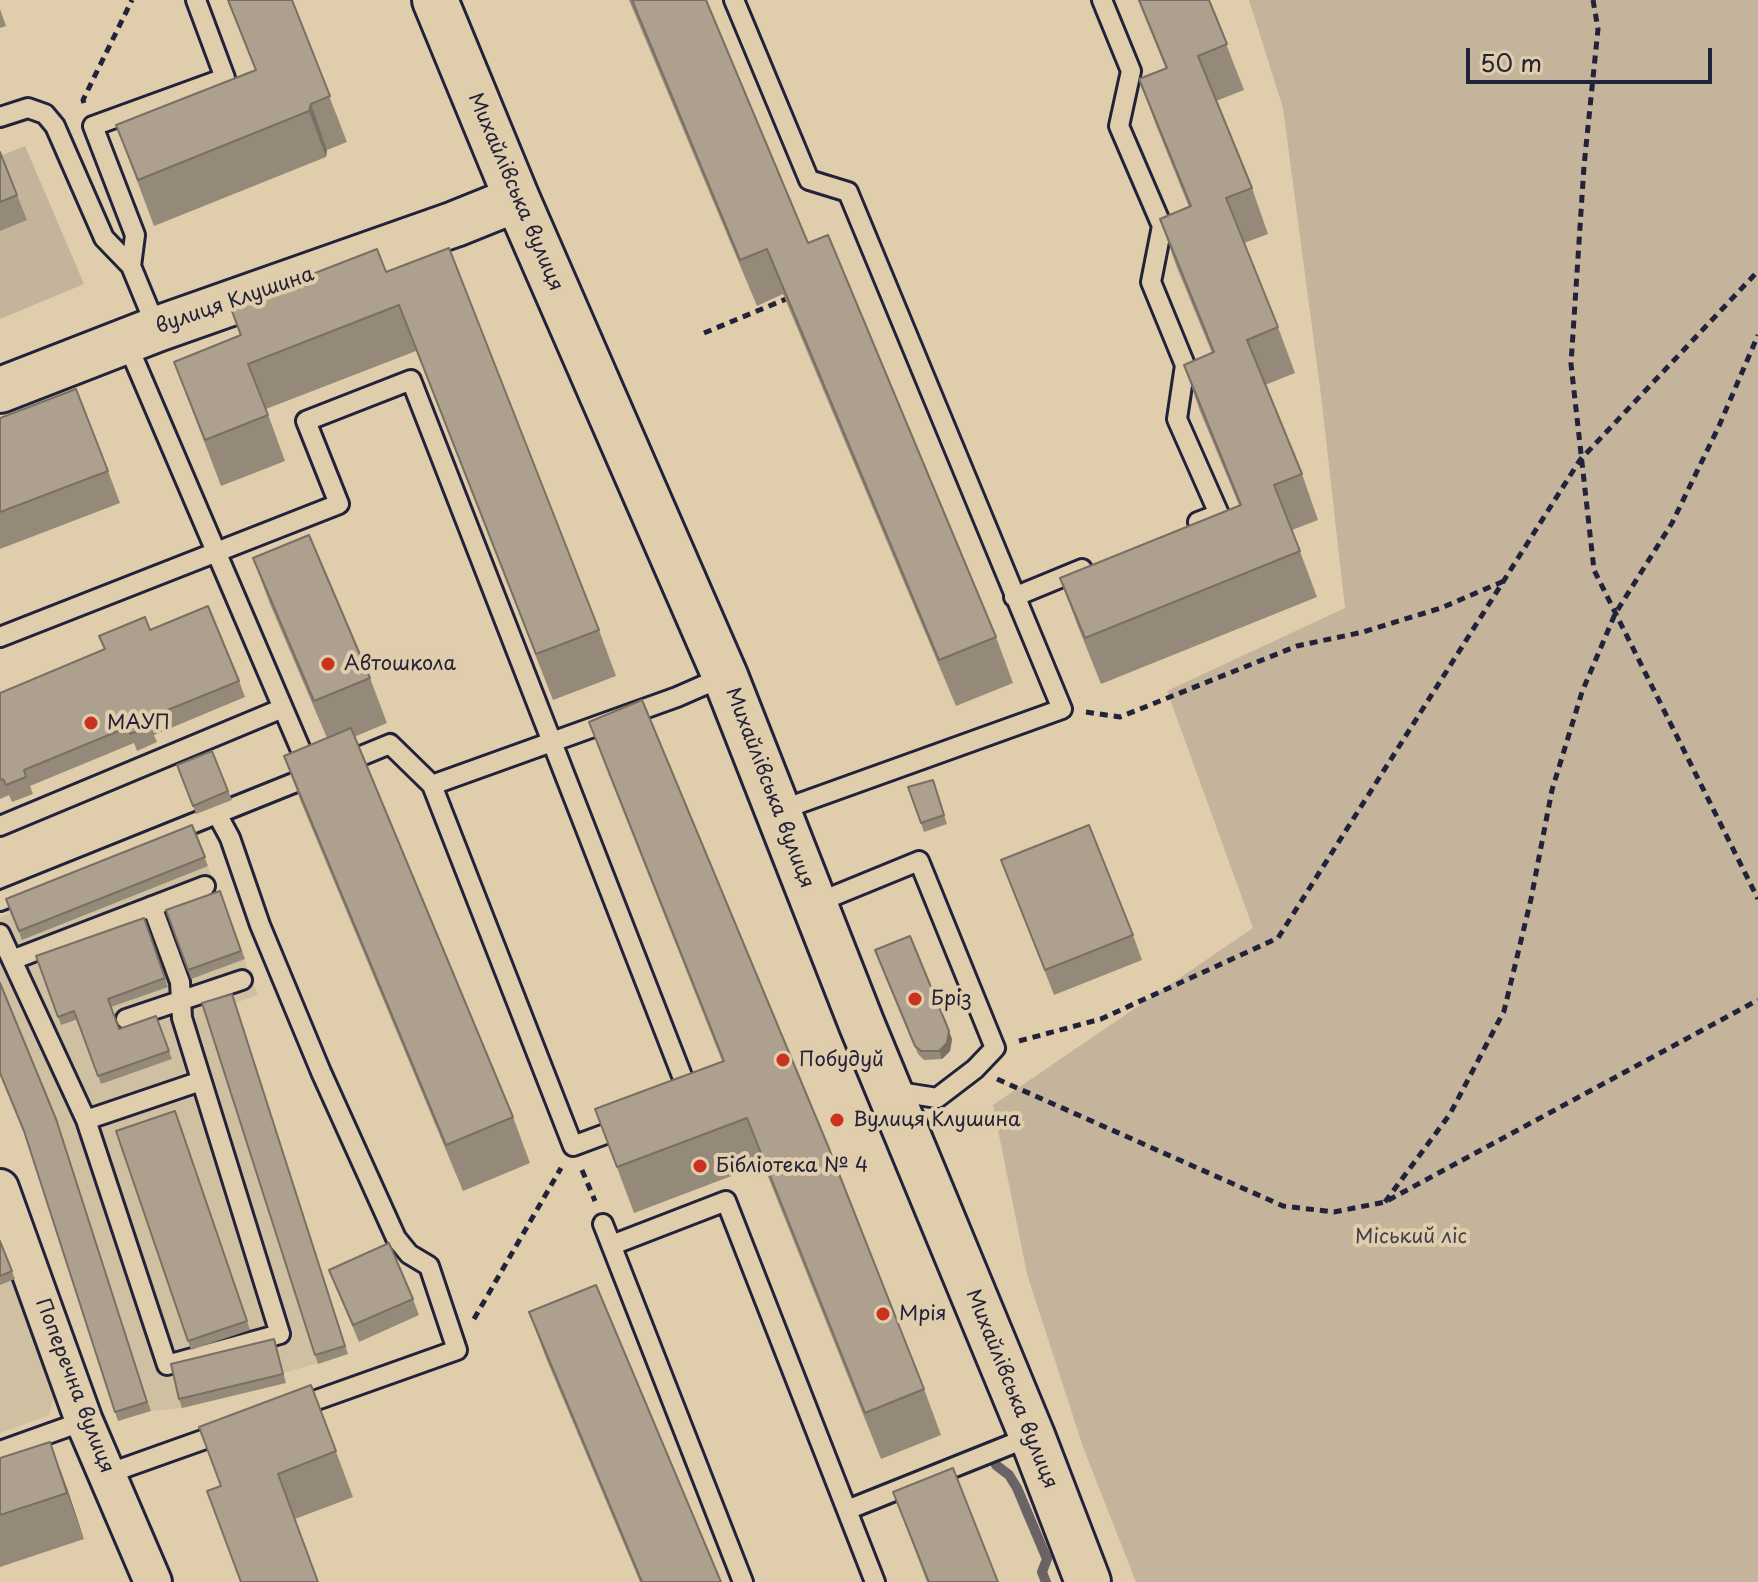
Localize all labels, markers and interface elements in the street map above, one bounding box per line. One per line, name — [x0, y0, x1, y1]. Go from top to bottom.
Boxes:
scale bar — [1470, 32, 1716, 82]
text: 50 m — [1480, 44, 1542, 80]
street label: Михайлівська вулиця — [462, 89, 568, 295]
street label: вулиця Клушина — [153, 263, 317, 339]
place label: Автошкола — [344, 652, 456, 676]
marker: Автошкола — [319, 655, 337, 673]
street label: Михайлівська вулиця — [720, 684, 818, 892]
place label: МАУП — [107, 711, 170, 735]
marker: МАУП — [82, 714, 100, 732]
place label: Бріз — [931, 987, 972, 1011]
marker: Бріз — [906, 990, 924, 1008]
place label: Побудуй — [799, 1048, 884, 1072]
marker: Побудуй — [774, 1051, 792, 1069]
place label: Вулиця Клушина — [853, 1108, 1021, 1132]
marker: Вулиця Клушина — [828, 1111, 846, 1129]
place label: Бібліотека № 4 — [716, 1154, 868, 1178]
marker: Бібліотека № 4 — [691, 1157, 709, 1175]
park label: Міський ліс — [1355, 1225, 1467, 1249]
street label: Михайлівська вулиця — [960, 1286, 1062, 1492]
street label: Поперечна вулиця — [30, 1295, 118, 1477]
place label: Мрія — [899, 1302, 947, 1326]
marker: Мрія — [874, 1305, 892, 1323]

